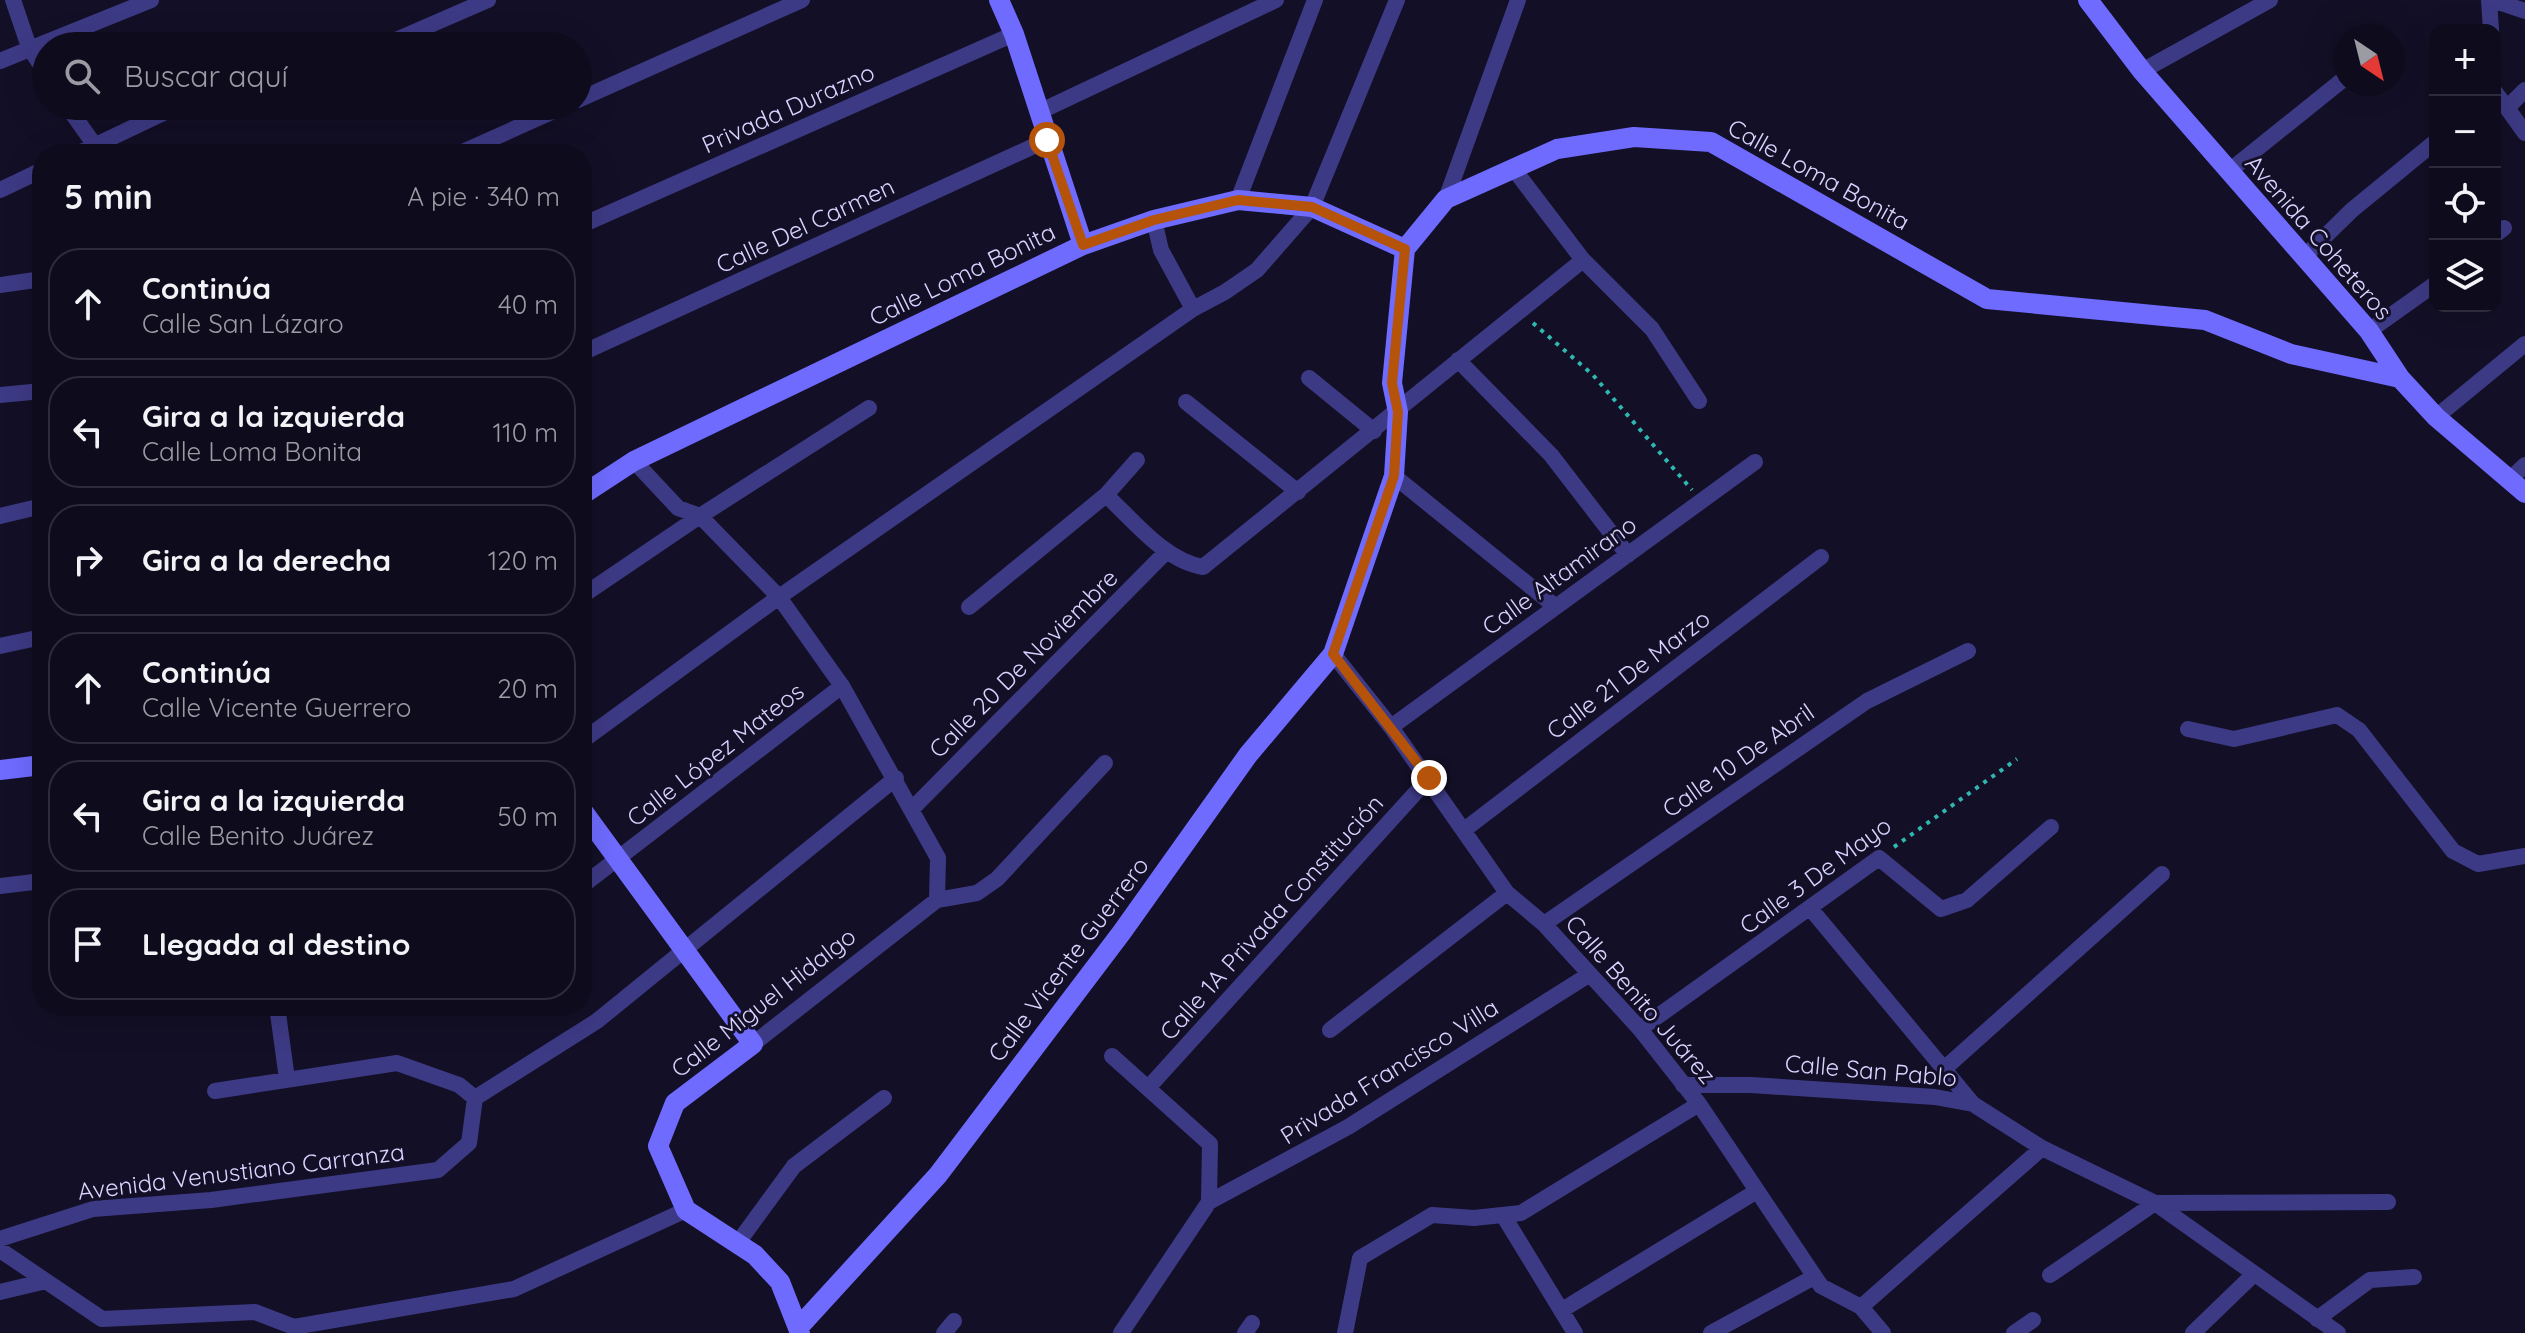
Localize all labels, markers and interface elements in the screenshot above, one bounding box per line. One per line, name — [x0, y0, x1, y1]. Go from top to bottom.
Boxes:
north arrow — [2333, 24, 2405, 96]
map controls — [2429, 24, 2501, 312]
button: + — [2429, 24, 2501, 96]
search box — [32, 32, 592, 120]
icon: search — [60, 54, 104, 98]
text: Buscar aquí — [124, 57, 288, 95]
street label: Privada Durazno — [697, 57, 879, 159]
button: − — [2429, 96, 2501, 168]
street label: Calle Loma Bonita — [1723, 112, 1915, 236]
route start — [1029, 122, 1065, 158]
street label: Avenida Coheteros — [2239, 148, 2399, 326]
button: locate — [2429, 168, 2501, 240]
street label: Calle Del Carmen — [711, 171, 899, 279]
text: 5 min — [64, 175, 153, 218]
text: A pie · 340 m — [407, 180, 560, 213]
street label: Calle Loma Bonita — [864, 216, 1060, 332]
button: layers — [2429, 240, 2501, 312]
text: Continúa — [142, 269, 271, 307]
icon: ahead — [66, 282, 110, 326]
text: 40 m — [498, 288, 558, 321]
text: Calle San Lázaro — [142, 307, 344, 340]
text: Gira a la izquierda — [142, 397, 405, 435]
icon: left — [66, 410, 110, 454]
text: 110 m — [492, 416, 558, 449]
text: Calle Loma Bonita — [142, 435, 362, 468]
street label: Calle Altamirano — [1476, 509, 1642, 641]
icon: right — [66, 538, 110, 582]
text: Gira a la derecha — [142, 541, 391, 579]
text: 120 m — [488, 544, 558, 577]
street label: Calle 20 De Noviembre — [922, 562, 1124, 764]
street label: Calle 21 De Marzo — [1540, 603, 1716, 745]
text: Continúa — [142, 653, 271, 691]
icon: ahead — [66, 666, 110, 710]
text: 20 m — [497, 672, 558, 705]
street label: Calle López Mateos — [621, 676, 809, 832]
text: Calle Vicente Guerrero — [142, 691, 412, 724]
street label: Calle 10 De Abril — [1656, 697, 1820, 823]
route end — [1411, 760, 1447, 796]
text: Gira a la izquierda — [142, 781, 405, 819]
street label: Calle 1A Privada Constitución — [1153, 788, 1389, 1046]
icon: left — [66, 794, 110, 838]
text: 50 m — [498, 800, 558, 833]
street label: Calle 3 De Mayo — [1733, 810, 1897, 940]
text: Calle Benito Juárez — [142, 819, 374, 852]
street label: Calle Vicente Guerrero — [981, 851, 1155, 1067]
street label: Calle Benito Juárez — [1559, 908, 1723, 1090]
street label: Calle Miguel Hidalgo — [665, 921, 861, 1083]
icon: arrive — [66, 922, 110, 966]
text: Llegada al destino — [142, 925, 410, 963]
street label: Privada Francisco Villa — [1275, 992, 1503, 1150]
street label: Calle San Pablo — [1784, 1048, 1958, 1092]
street label: Avenida Venustiano Carranza — [76, 1136, 406, 1206]

